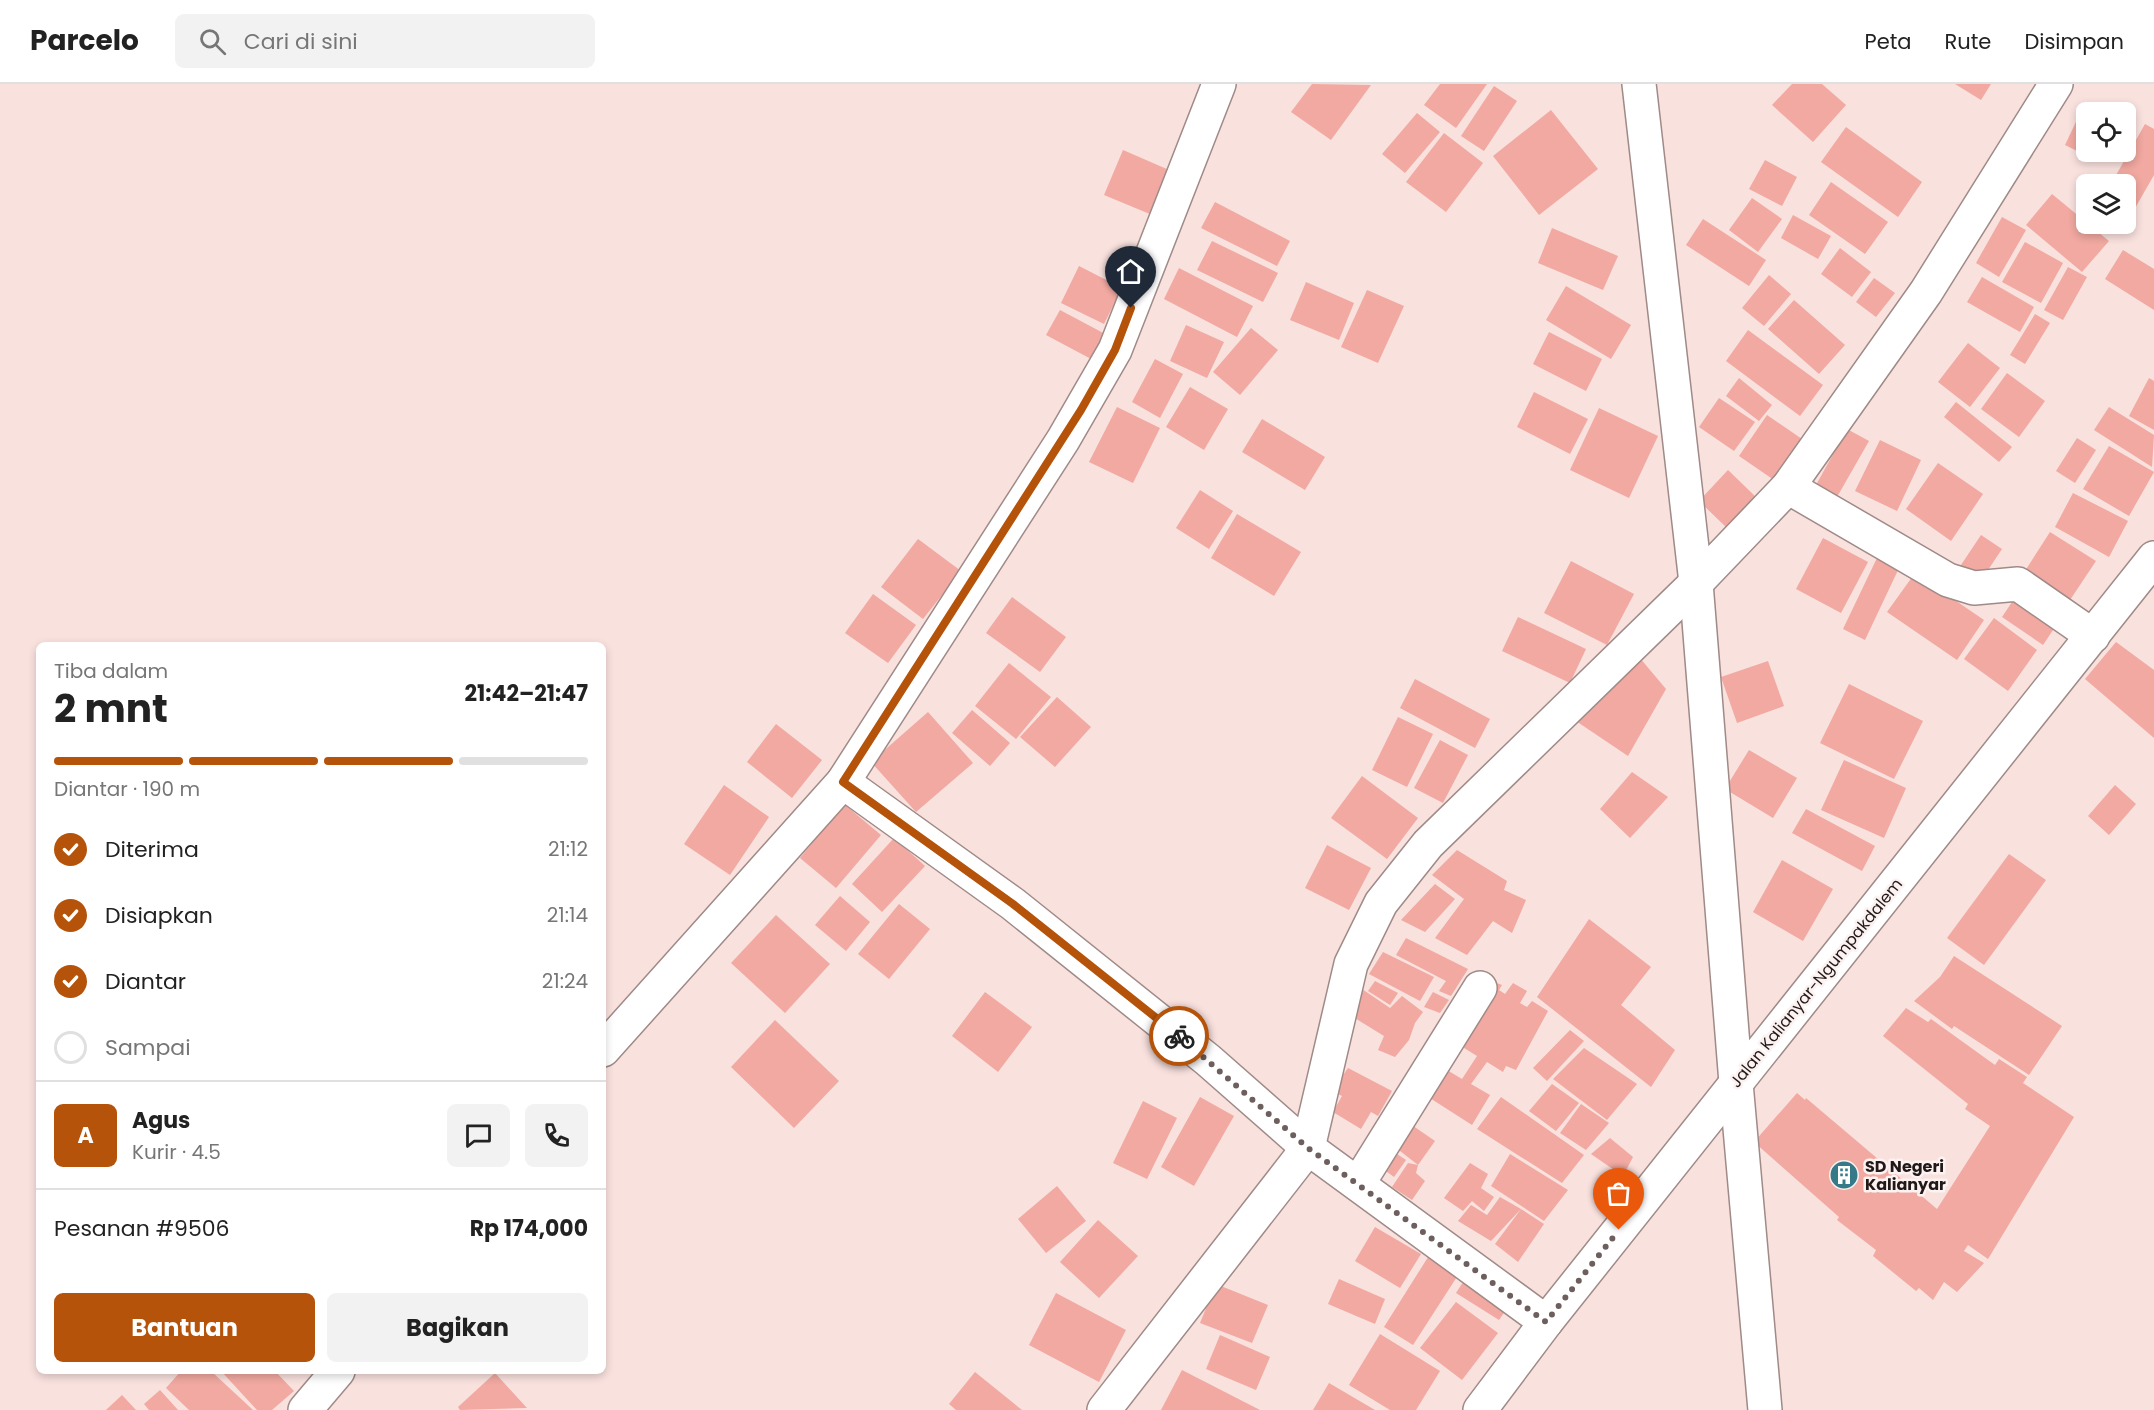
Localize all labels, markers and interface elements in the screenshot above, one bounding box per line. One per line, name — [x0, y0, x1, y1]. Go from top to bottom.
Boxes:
search box — [175, 14, 595, 68]
text: Parcelo — [30, 21, 139, 60]
icon: search — [196, 25, 229, 58]
text: Cari di sini — [244, 26, 358, 57]
text: Peta — [1864, 27, 1912, 56]
text: Rute — [1945, 27, 1991, 56]
text: Disimpan — [2024, 27, 2124, 56]
map controls — [2076, 102, 2136, 234]
button: locate — [2076, 102, 2136, 162]
button: layers — [2076, 174, 2136, 234]
pin — [1105, 246, 1156, 308]
icon: home — [1114, 255, 1147, 288]
text: Tiba dalam — [54, 657, 168, 685]
text: 21:42–21:47 — [464, 678, 588, 709]
text: 2 mnt — [54, 681, 168, 736]
text: Diantar · 190 m — [54, 775, 200, 803]
icon: check — [54, 833, 87, 866]
text: Diterima — [105, 834, 199, 865]
text: 21:12 — [548, 835, 588, 863]
street label: Jalan Kalianyar-Ngumpakdalem — [1724, 874, 1908, 1092]
icon: check — [54, 899, 87, 932]
text: Disiapkan — [105, 900, 213, 931]
text: 21:14 — [547, 901, 588, 929]
icon: check — [54, 965, 87, 998]
text: Diantar — [105, 966, 186, 997]
text: 21:24 — [542, 967, 588, 995]
courier — [1149, 1006, 1209, 1066]
icon: bike — [1163, 1020, 1196, 1053]
text: Sampai — [105, 1032, 191, 1063]
button: chat — [447, 1104, 510, 1167]
button: phone — [525, 1104, 588, 1167]
text: Agus — [132, 1105, 190, 1136]
text: A — [77, 1120, 94, 1151]
text: Kurir · 4.5 — [132, 1138, 221, 1166]
place label: SD Negeri Kalianyar — [1865, 1155, 1946, 1196]
building icon: SD Negeri Kalianyar — [1828, 1159, 1860, 1191]
pin — [1593, 1168, 1644, 1230]
icon: bag — [1602, 1177, 1635, 1210]
text: Pesanan #9506 — [54, 1213, 230, 1244]
text: Rp 174,000 — [470, 1213, 588, 1244]
button: Bantuan — [54, 1293, 315, 1362]
button: Bagikan — [327, 1293, 588, 1362]

